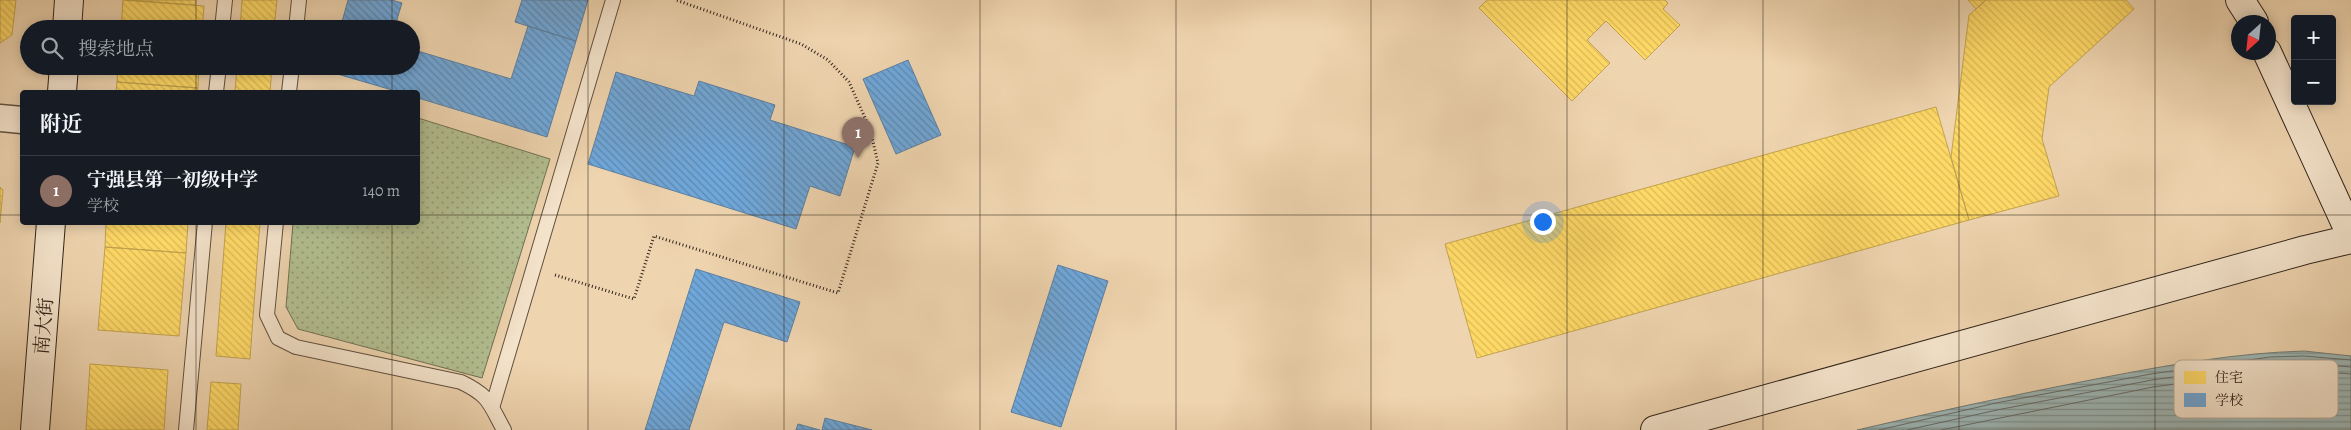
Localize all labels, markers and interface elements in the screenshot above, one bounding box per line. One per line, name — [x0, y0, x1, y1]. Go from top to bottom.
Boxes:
north arrow — [2231, 15, 2276, 60]
map controls — [2291, 15, 2336, 105]
button: + — [2291, 15, 2336, 60]
search box — [20, 20, 420, 75]
icon: search — [38, 34, 66, 62]
text: 搜索地点 — [78, 36, 154, 62]
button: − — [2291, 60, 2336, 105]
text: 附近 — [40, 110, 82, 138]
pin: 1 — [842, 117, 874, 158]
text: 宁强县第一初级中学 — [87, 167, 258, 193]
text: 1 — [53, 180, 59, 202]
text: 140 m — [362, 180, 400, 202]
text: 学校 — [87, 195, 119, 217]
your location — [1530, 209, 1556, 235]
street label: 南大街 — [29, 297, 59, 356]
legend — [2174, 360, 2338, 418]
text: 住宅 — [2215, 368, 2243, 387]
text: 学校 — [2215, 391, 2243, 410]

